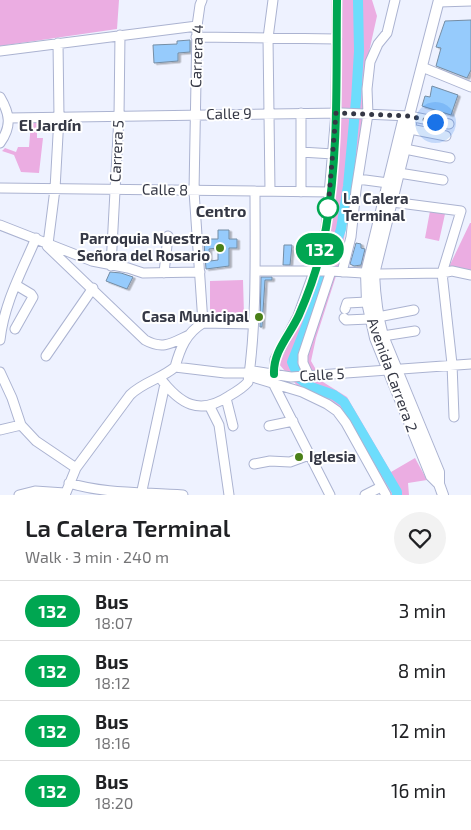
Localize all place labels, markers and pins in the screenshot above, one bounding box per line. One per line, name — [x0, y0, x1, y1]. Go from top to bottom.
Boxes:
place label: La Calera Terminal — [343, 189, 409, 224]
marker: La Calera Terminal — [317, 197, 339, 219]
place label: Parroquia Nuestra Señora del Rosario — [77, 229, 210, 264]
marker: Parroquia Nuestra Señora del Rosario — [214, 242, 226, 254]
place label: Casa Municipal — [142, 307, 249, 325]
marker: Casa Municipal — [253, 311, 265, 323]
place label: Iglesia — [309, 447, 356, 465]
marker: Iglesia — [293, 451, 305, 463]

